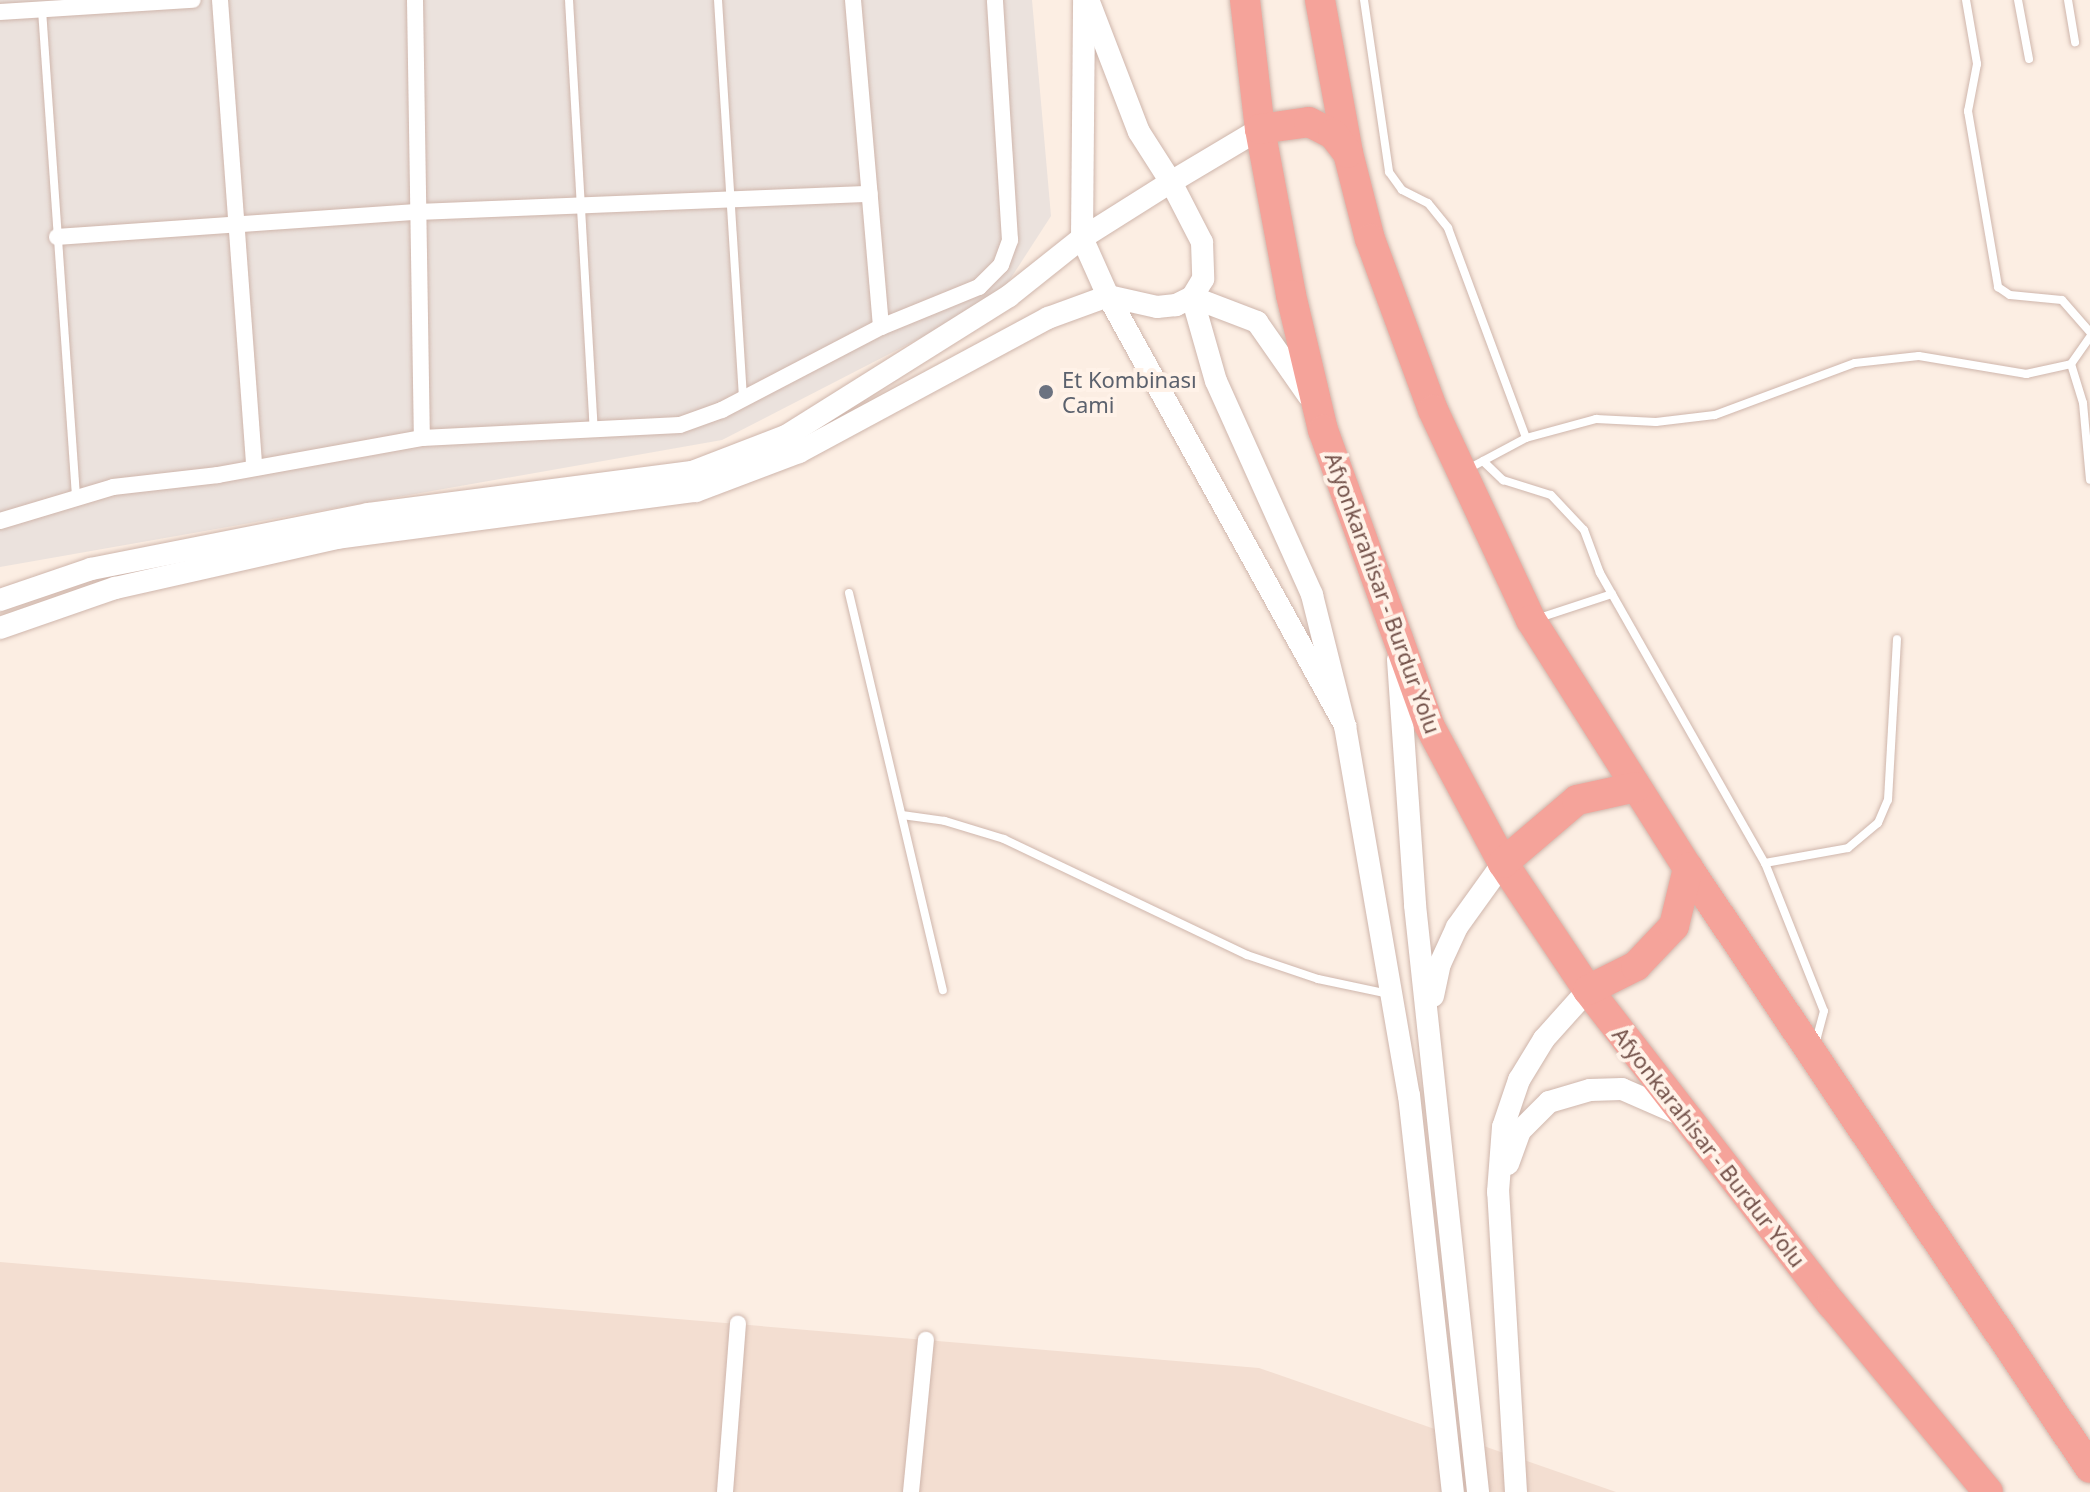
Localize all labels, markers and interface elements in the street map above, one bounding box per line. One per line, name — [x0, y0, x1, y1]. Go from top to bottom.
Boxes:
place label: Et Kombinası Cami — [1062, 366, 1197, 418]
marker: Et Kombinası Cami — [1037, 383, 1055, 401]
street label: Afyonkarahisar - Burdur Yolu — [1320, 449, 1446, 737]
street label: Afyonkarahisar - Burdur Yolu — [1607, 1022, 1811, 1272]

